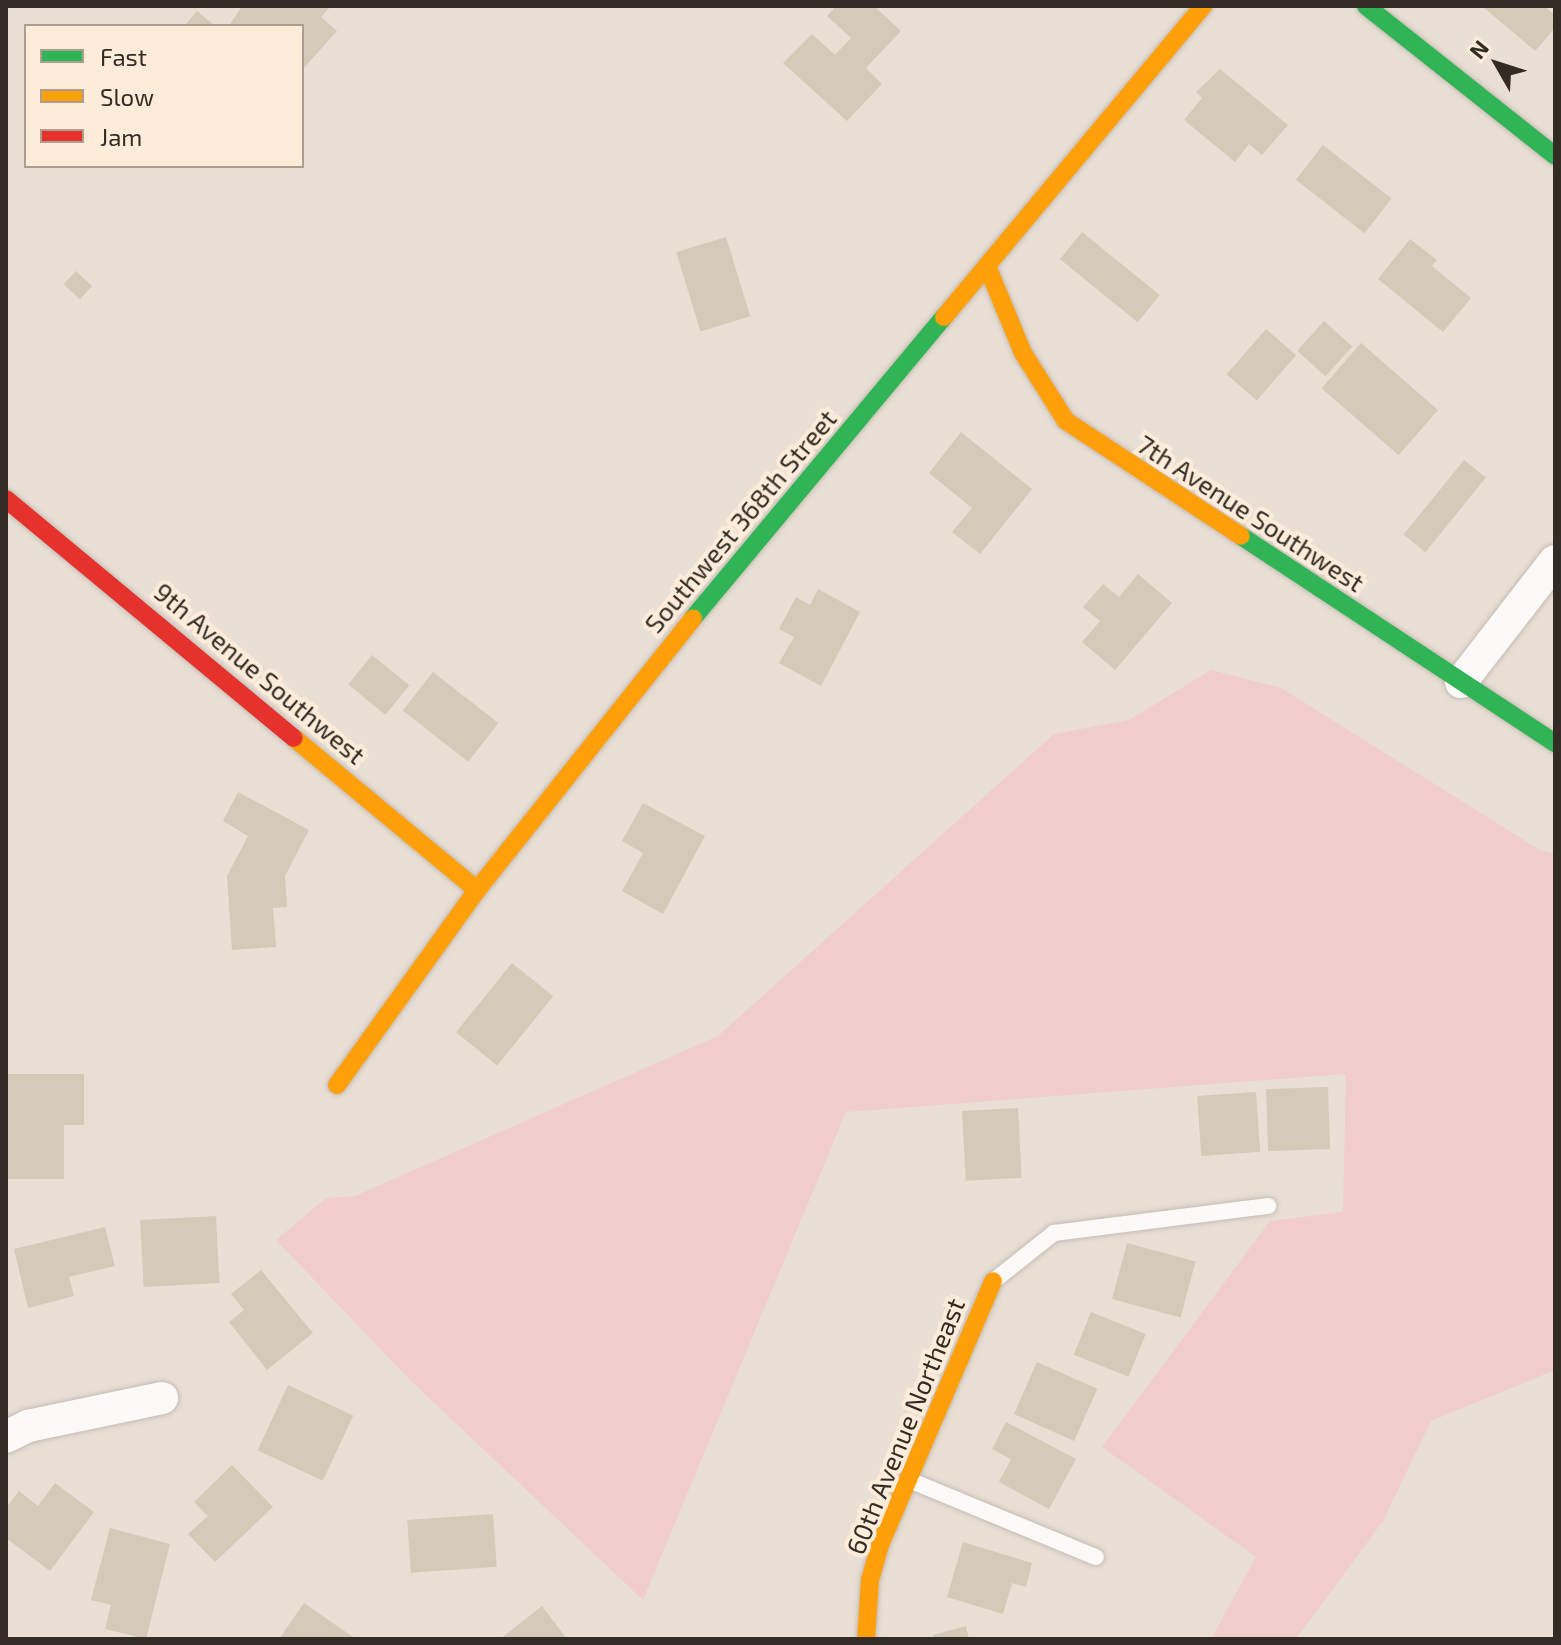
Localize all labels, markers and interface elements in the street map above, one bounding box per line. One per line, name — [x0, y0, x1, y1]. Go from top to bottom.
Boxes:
legend — [24, 24, 304, 168]
north arrow — [1457, 24, 1537, 104]
text: N — [1463, 35, 1493, 63]
text: Fast — [100, 42, 147, 71]
text: Slow — [100, 82, 154, 111]
text: Jam — [100, 122, 142, 151]
street label: Southwest 368th Street — [638, 403, 842, 639]
street label: 7th Avenue Southwest — [1132, 428, 1370, 598]
street label: 9th Avenue Southwest — [148, 575, 372, 771]
street label: 60th Avenue Northeast — [839, 1293, 971, 1559]

